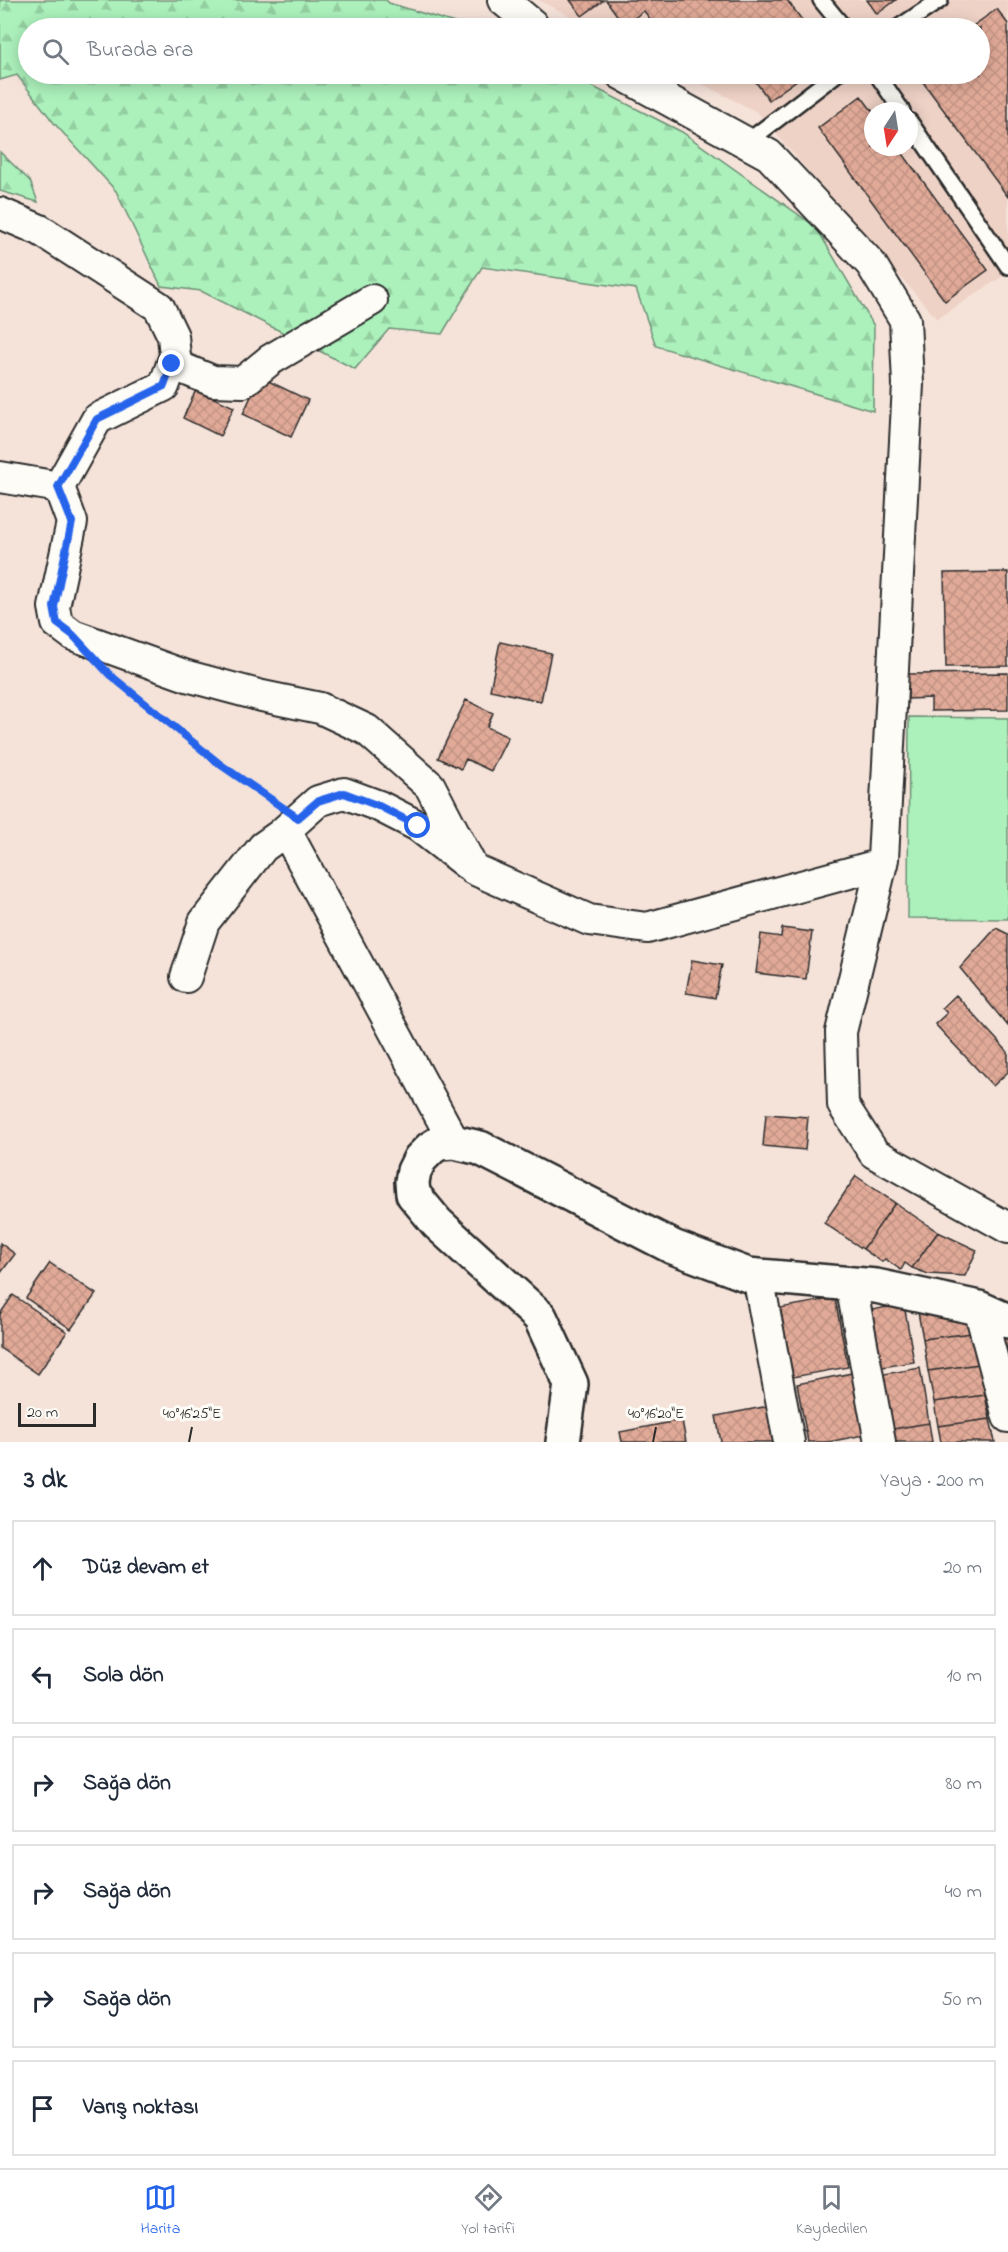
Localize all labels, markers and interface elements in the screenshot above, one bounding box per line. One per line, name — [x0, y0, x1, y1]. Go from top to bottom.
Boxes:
search box — [18, 18, 990, 84]
icon: search — [39, 35, 72, 68]
text: Burada ara — [87, 35, 193, 67]
north arrow — [864, 102, 918, 156]
route end — [158, 350, 184, 376]
route start — [404, 812, 430, 838]
scale bar — [18, 1400, 96, 1428]
text: 20 m — [27, 1401, 58, 1425]
text: 40°16'25"E — [163, 1403, 221, 1425]
text: 40°16'20"E — [628, 1403, 684, 1425]
text: 3 dk — [24, 1462, 67, 1500]
text: Yaya · 200 m — [880, 1467, 984, 1496]
icon: ahead — [26, 1552, 59, 1585]
text: Düz devam et — [83, 1552, 209, 1584]
text: 20 m — [943, 1554, 982, 1583]
icon: left — [26, 1660, 59, 1693]
text: Sola dön — [83, 1660, 164, 1692]
text: 10 m — [946, 1662, 982, 1691]
icon: right — [26, 1768, 59, 1801]
text: Sağa dön — [83, 1768, 171, 1800]
text: 80 m — [945, 1770, 982, 1799]
icon: right — [26, 1876, 59, 1909]
text: Sağa dön — [83, 1876, 171, 1908]
text: 40 m — [945, 1878, 982, 1907]
icon: right — [26, 1984, 59, 2017]
text: Sağa dön — [83, 1984, 171, 2016]
text: 50 m — [941, 1986, 982, 2015]
icon: arrive — [26, 2092, 59, 2125]
text: Varış noktası — [83, 2092, 198, 2124]
tab: Harita — [141, 2181, 180, 2241]
tab: Yol tarifi — [461, 2181, 515, 2241]
tab: Kaydedilen — [796, 2181, 867, 2241]

